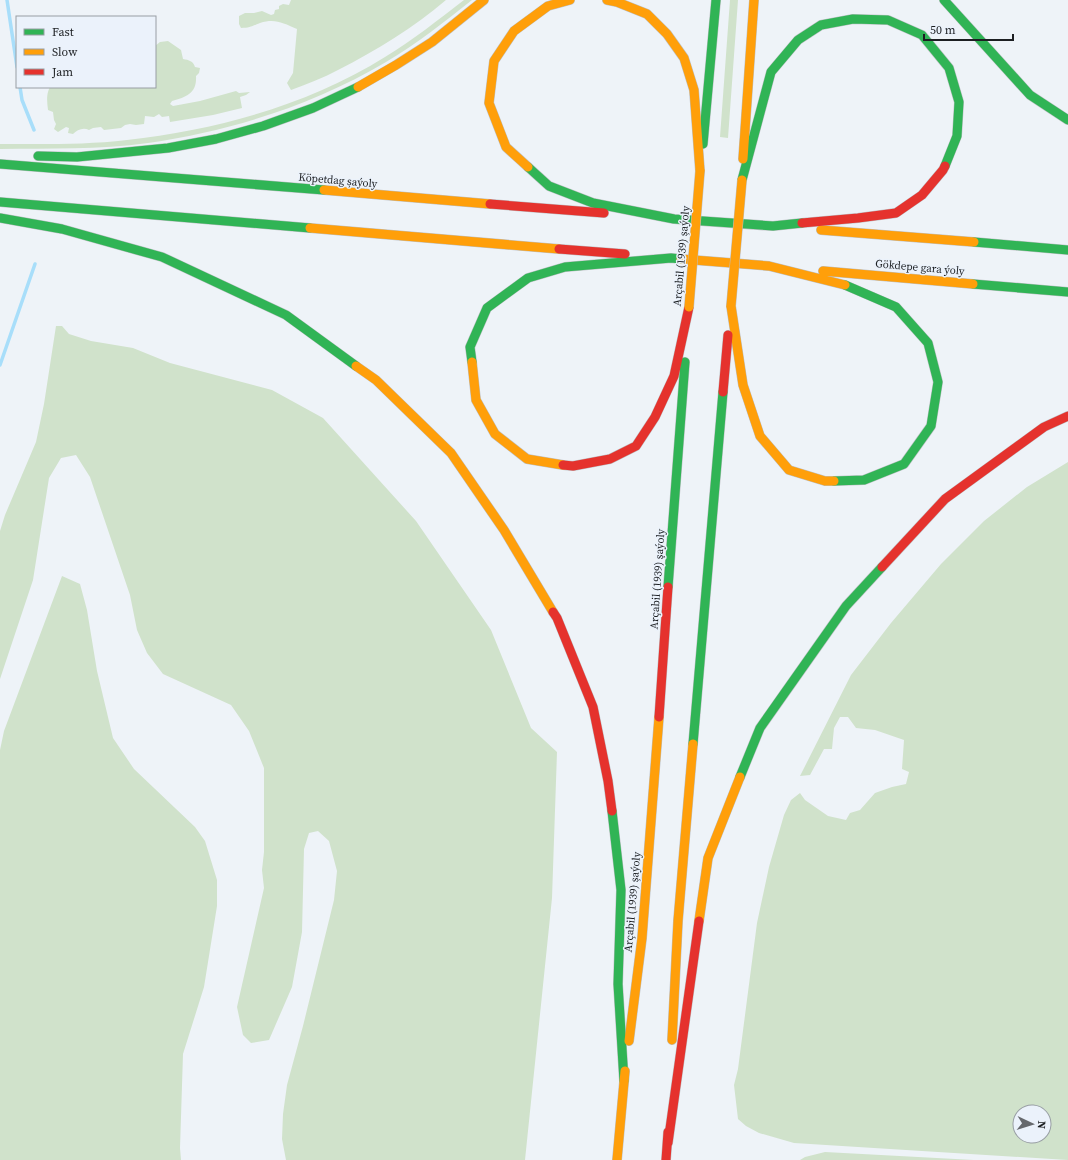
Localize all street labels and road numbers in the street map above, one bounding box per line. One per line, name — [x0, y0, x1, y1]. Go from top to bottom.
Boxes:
street label: Köpetdag şaýoly — [298, 170, 378, 191]
street label: Arçabil (1939) şaýoly — [670, 205, 693, 307]
street label: Gökdepe gara ýoly — [875, 256, 966, 279]
street label: Arçabil (1939) şaýoly — [647, 528, 669, 630]
street label: Arçabil (1939) şaýoly — [621, 851, 644, 953]

